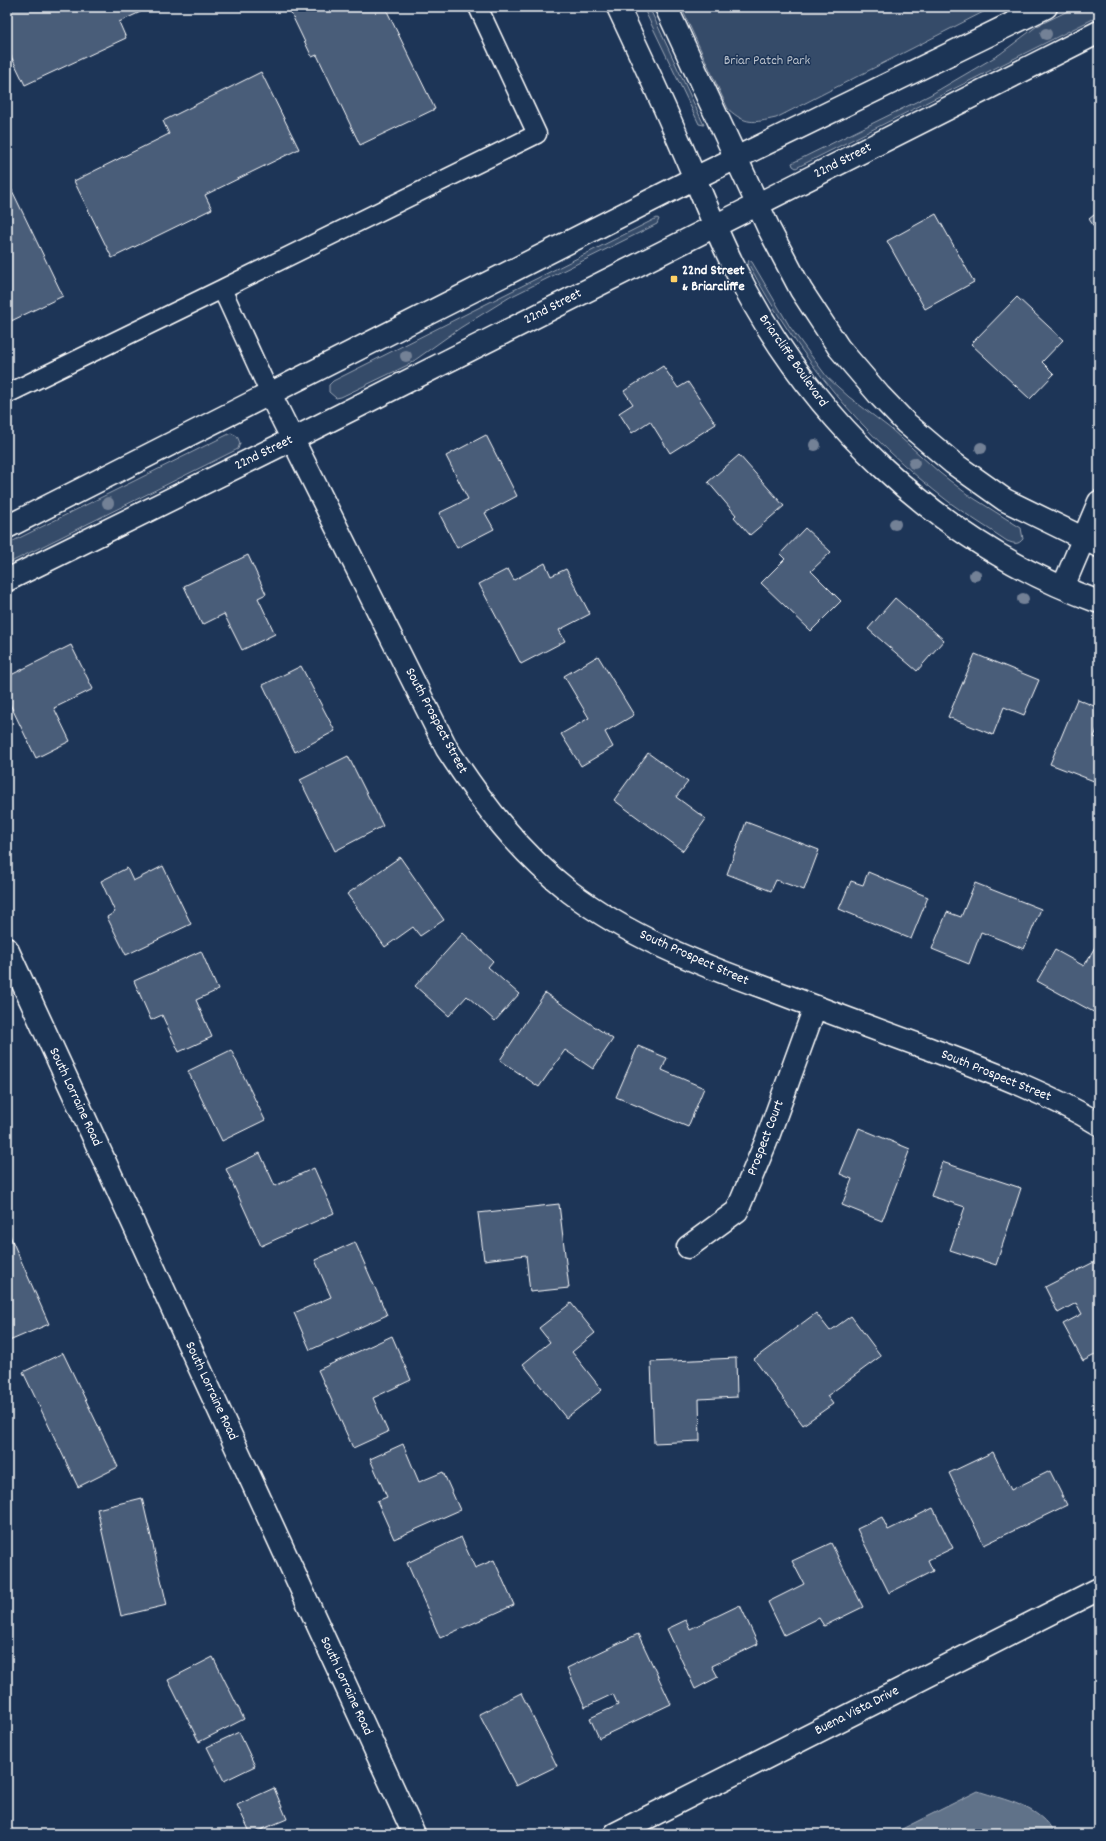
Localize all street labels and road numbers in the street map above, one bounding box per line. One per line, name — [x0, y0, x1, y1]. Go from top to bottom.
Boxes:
street label: 22nd Street — [811, 138, 875, 184]
street label: 22nd Street — [521, 284, 585, 330]
street label: Briarcliffe Boulevard — [754, 311, 832, 411]
street label: 22nd Street — [232, 430, 296, 476]
street label: South Prospect Street — [400, 664, 472, 778]
street label: South Prospect Street — [636, 925, 752, 991]
street label: South Lorraine Road — [43, 1044, 107, 1150]
street label: South Prospect Street — [938, 1045, 1054, 1107]
street label: Prospect Court — [742, 1097, 790, 1179]
street label: South Lorraine Road — [179, 1338, 243, 1444]
street label: South Lorraine Road — [314, 1633, 378, 1739]
street label: Buena Vista Drive — [811, 1681, 903, 1741]

